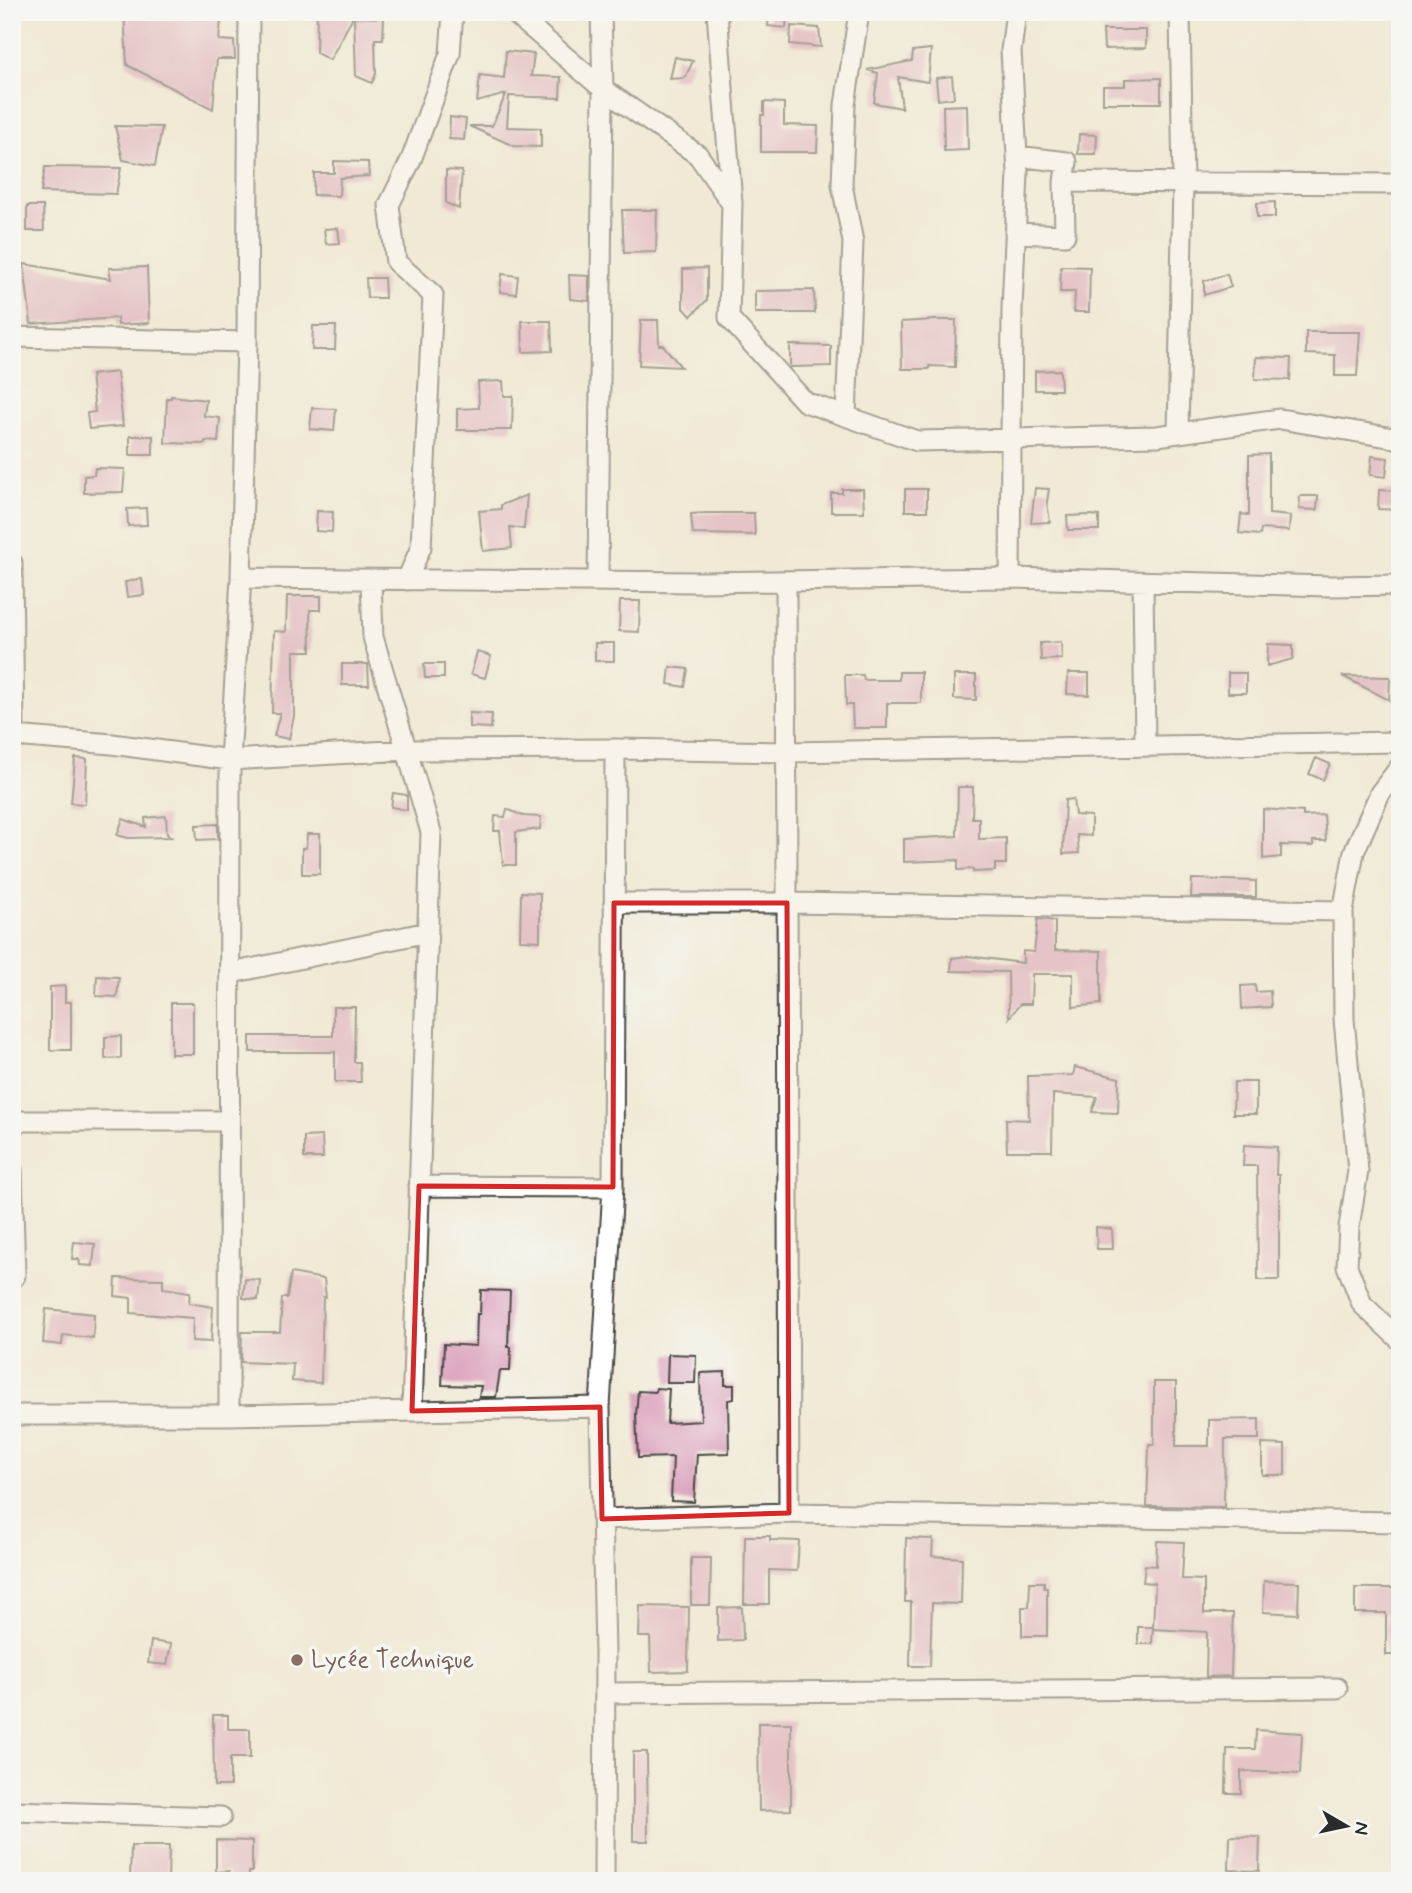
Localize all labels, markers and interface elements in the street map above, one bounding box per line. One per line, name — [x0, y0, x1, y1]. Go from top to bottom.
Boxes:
place label: Lycée Technique — [311, 1645, 474, 1676]
marker: Lycée Technique — [289, 1652, 305, 1668]
north arrow — [1310, 1792, 1380, 1862]
text: N — [1348, 1820, 1375, 1837]

